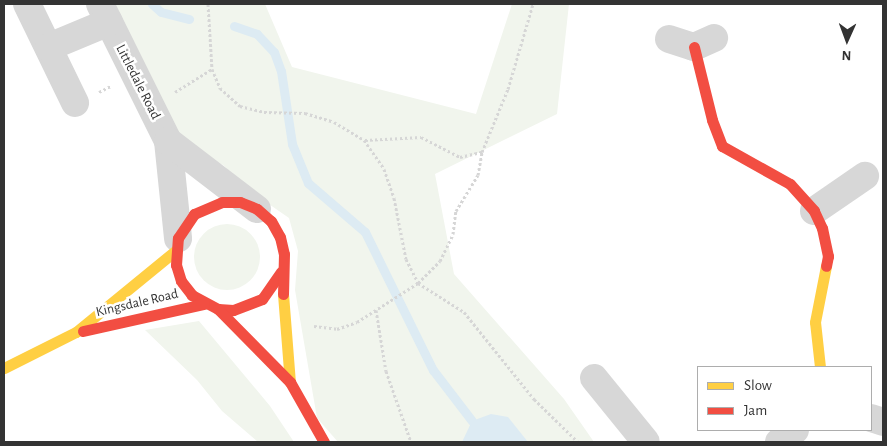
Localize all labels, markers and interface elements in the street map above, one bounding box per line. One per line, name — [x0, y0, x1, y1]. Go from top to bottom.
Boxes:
north arrow — [822, 15, 872, 65]
street label: Littledale Road — [112, 42, 164, 122]
text: N — [841, 48, 852, 62]
street label: Kingsdale Road — [94, 285, 180, 321]
legend — [697, 366, 872, 431]
text: Slow — [744, 378, 772, 393]
text: Jam — [744, 403, 767, 418]

